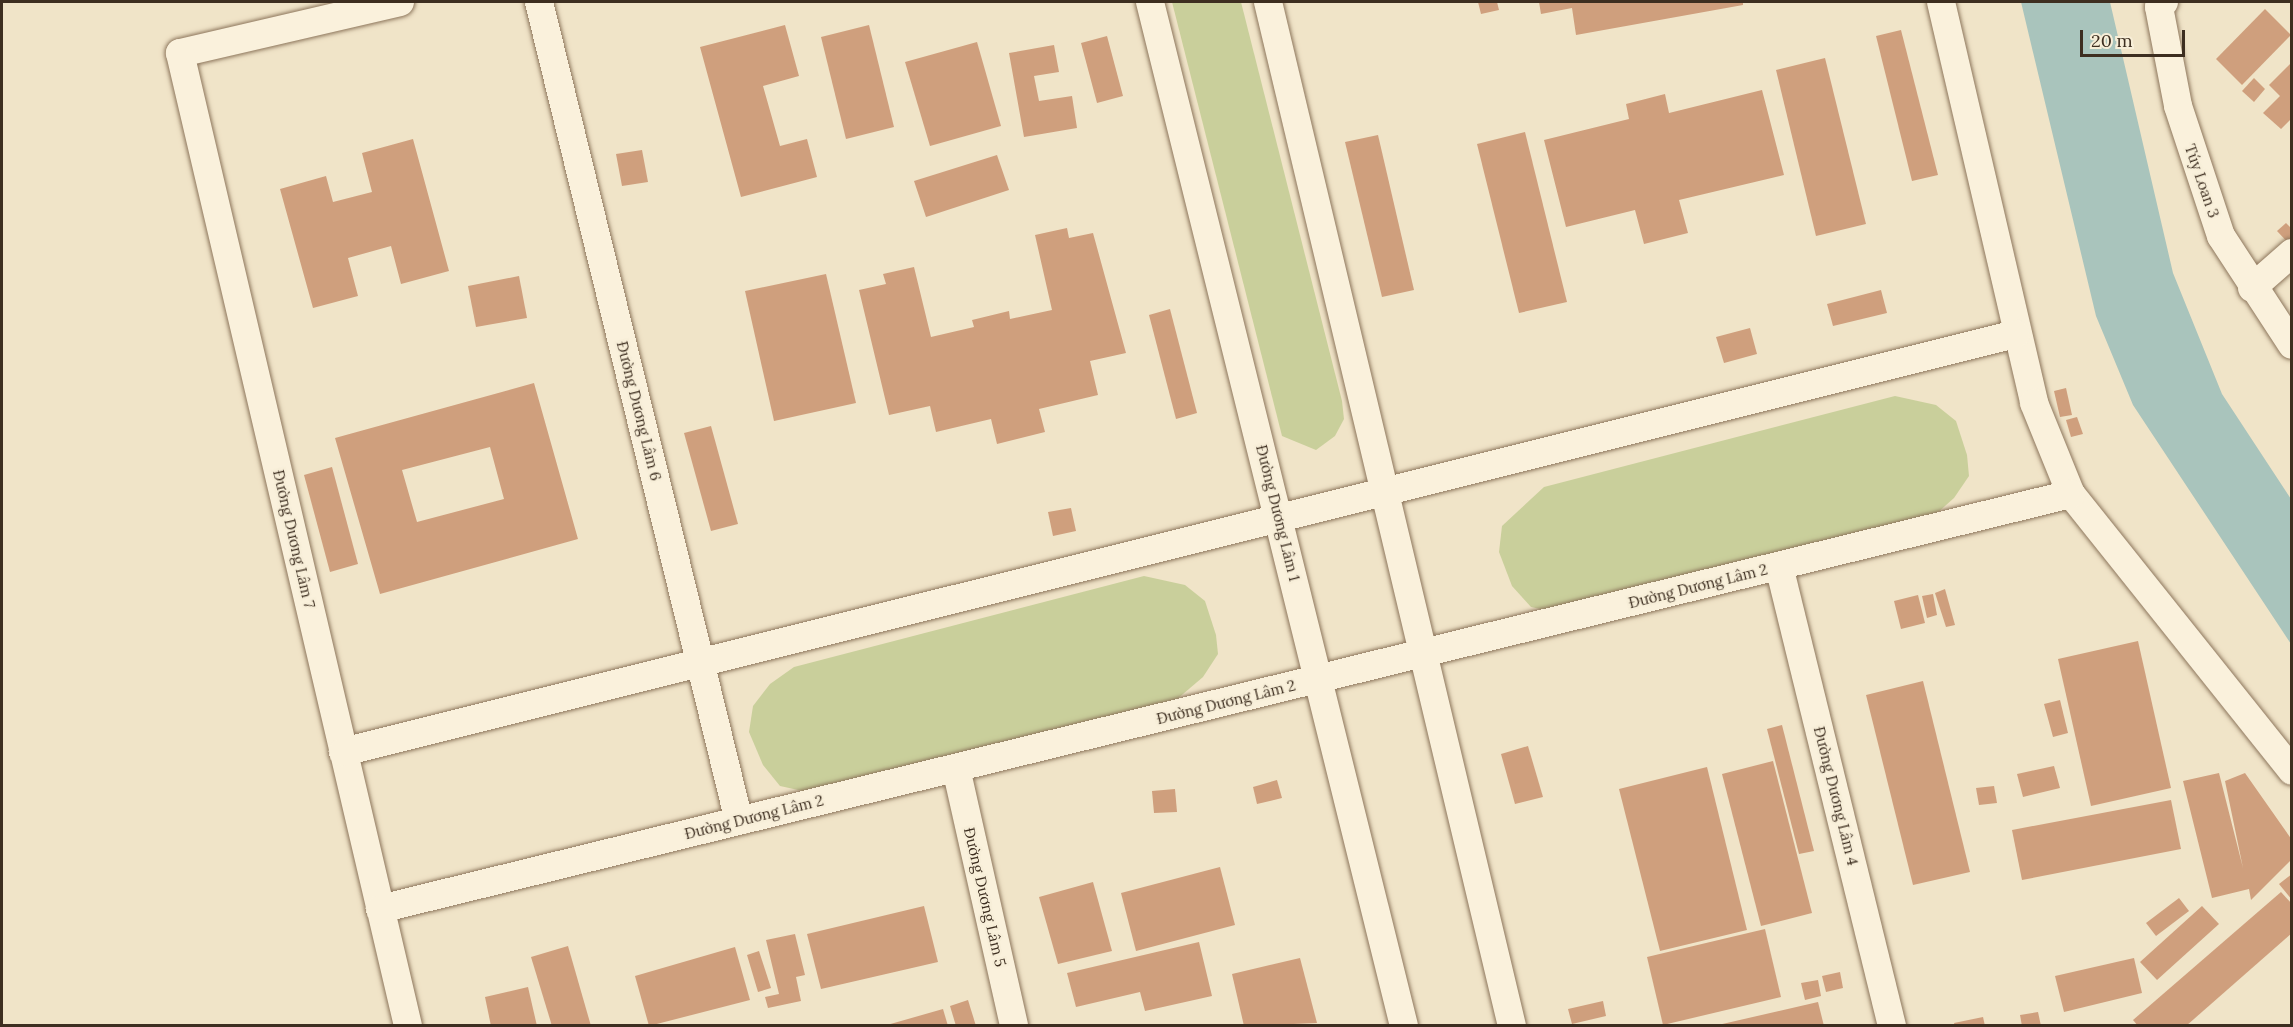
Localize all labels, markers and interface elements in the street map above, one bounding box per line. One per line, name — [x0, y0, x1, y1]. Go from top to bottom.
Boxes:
scale bar — [2083, 18, 2188, 56]
text: 20 m — [2091, 29, 2133, 52]
street label: Túy Loan 3 — [2181, 142, 2223, 220]
street label: Đường Dương Lâm 6 — [613, 339, 665, 483]
street label: Đường Dương Lâm 1 — [1252, 443, 1304, 583]
street label: Đường Dương Lâm 7 — [269, 468, 319, 610]
street label: Đường Dương Lâm 2 — [1627, 560, 1769, 612]
street label: Đường Dương Lâm 2 — [1155, 676, 1297, 728]
street label: Đường Dương Lâm 4 — [1810, 725, 1862, 867]
street label: Đường Dương Lâm 2 — [683, 791, 825, 843]
street label: Đường Dương Lâm 5 — [960, 825, 1010, 969]

